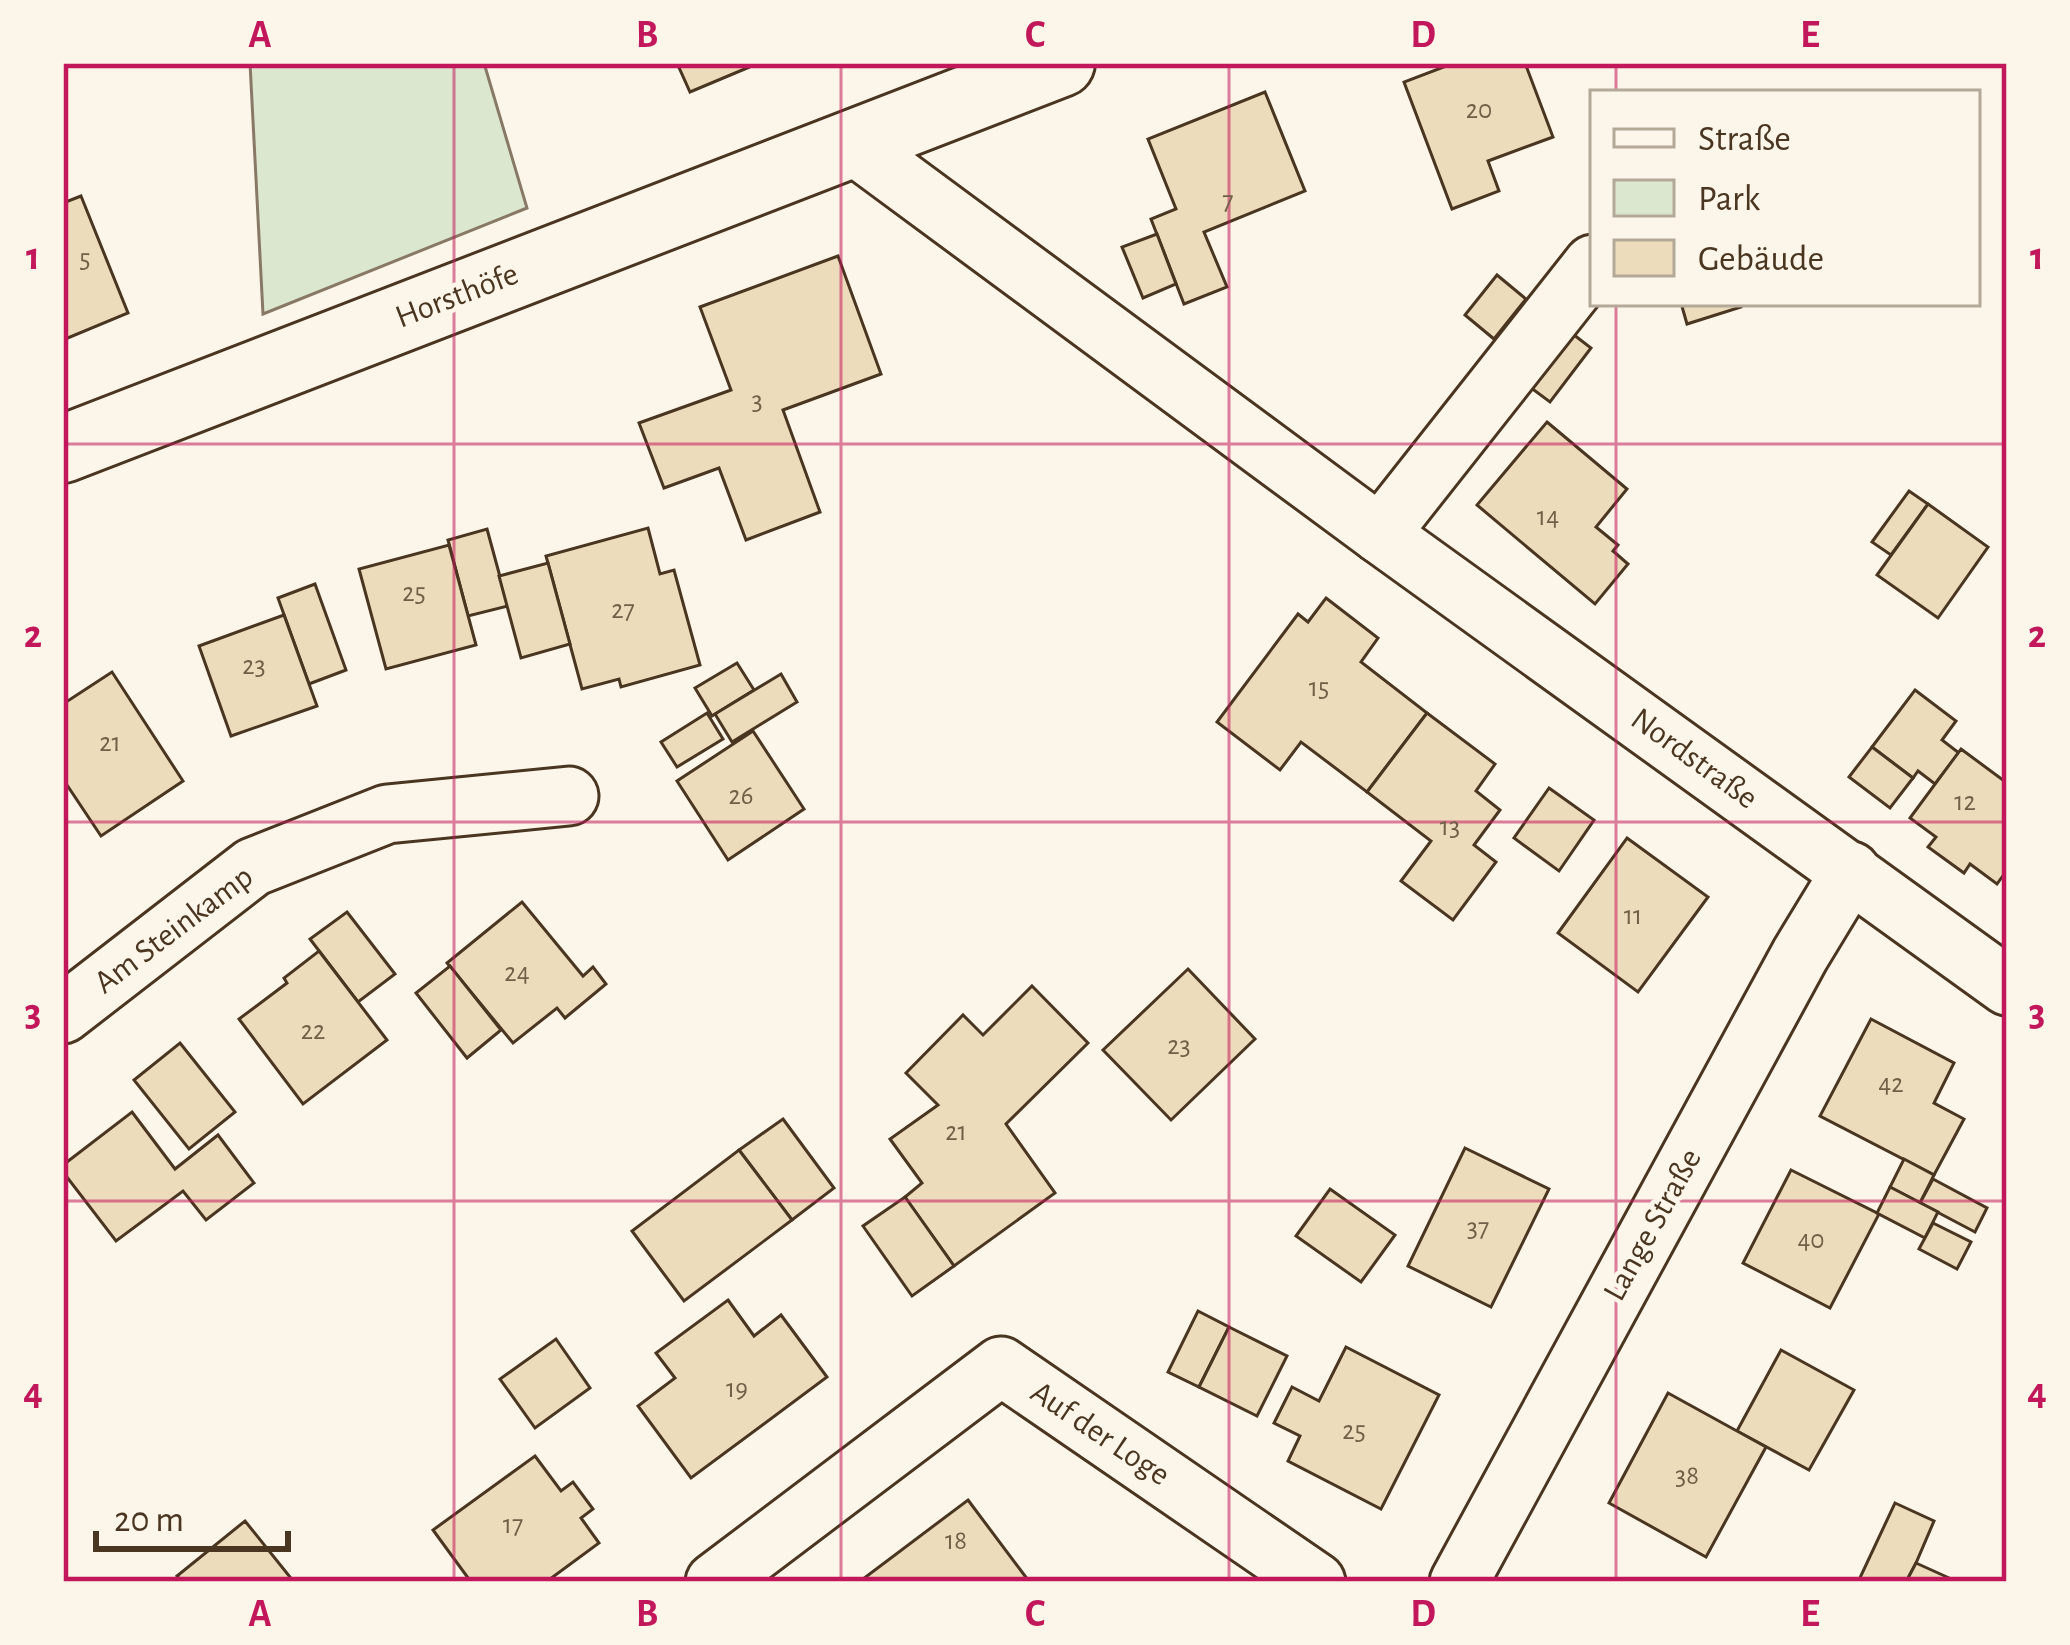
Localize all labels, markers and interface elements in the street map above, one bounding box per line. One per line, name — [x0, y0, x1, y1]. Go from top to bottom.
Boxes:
text: A — [248, 16, 272, 55]
text: B — [636, 16, 658, 55]
text: C — [1025, 16, 1045, 55]
text: D — [1410, 16, 1436, 55]
text: E — [1800, 16, 1820, 55]
legend — [1590, 90, 1980, 306]
house number: 20 — [1466, 96, 1492, 123]
text: Straße — [1698, 121, 1791, 157]
text: Park — [1698, 181, 1761, 217]
house number: 7 — [1222, 187, 1234, 214]
text: 1 — [26, 238, 40, 277]
text: 1 — [2030, 238, 2044, 277]
text: Gebäude — [1698, 241, 1824, 277]
house number: 5 — [79, 245, 91, 272]
street label: Horsthöfe — [391, 258, 523, 334]
house number: 3 — [751, 387, 763, 414]
house number: 14 — [1537, 503, 1559, 530]
house number: 25 — [402, 579, 426, 606]
house number: 27 — [611, 596, 635, 623]
text: 2 — [24, 616, 42, 655]
text: 2 — [2028, 616, 2046, 655]
house number: 23 — [242, 652, 266, 679]
house number: 15 — [1309, 674, 1329, 701]
street label: Nordstraße — [1625, 702, 1763, 816]
house number: 21 — [99, 729, 121, 756]
house number: 26 — [729, 782, 753, 809]
house number: 12 — [1954, 788, 1976, 815]
house number: 13 — [1440, 813, 1460, 840]
street label: Am Steinkamp — [89, 860, 259, 1000]
house number: 11 — [1624, 902, 1642, 929]
house number: 24 — [504, 959, 530, 986]
text: 3 — [25, 994, 41, 1033]
text: 3 — [2029, 994, 2045, 1033]
house number: 22 — [301, 1017, 325, 1044]
house number: 23 — [1167, 1032, 1191, 1059]
house number: 42 — [1878, 1070, 1904, 1097]
house number: 21 — [945, 1118, 967, 1145]
street label: Lange Straße — [1598, 1144, 1708, 1306]
house number: 37 — [1467, 1214, 1489, 1241]
house number: 40 — [1797, 1226, 1825, 1253]
text: 4 — [23, 1373, 43, 1412]
text: 4 — [2027, 1373, 2047, 1412]
house number: 19 — [726, 1375, 748, 1402]
street label: Auf der Loge — [1025, 1376, 1175, 1492]
house number: 25 — [1342, 1417, 1366, 1444]
house number: 38 — [1675, 1462, 1699, 1489]
scale bar — [96, 1477, 288, 1551]
text: 20 m — [114, 1502, 184, 1538]
house number: 17 — [503, 1511, 523, 1538]
house number: 18 — [945, 1527, 967, 1554]
text: A — [248, 1595, 272, 1634]
text: B — [636, 1595, 658, 1634]
text: C — [1025, 1595, 1045, 1634]
text: D — [1410, 1595, 1436, 1634]
text: E — [1800, 1595, 1820, 1634]

